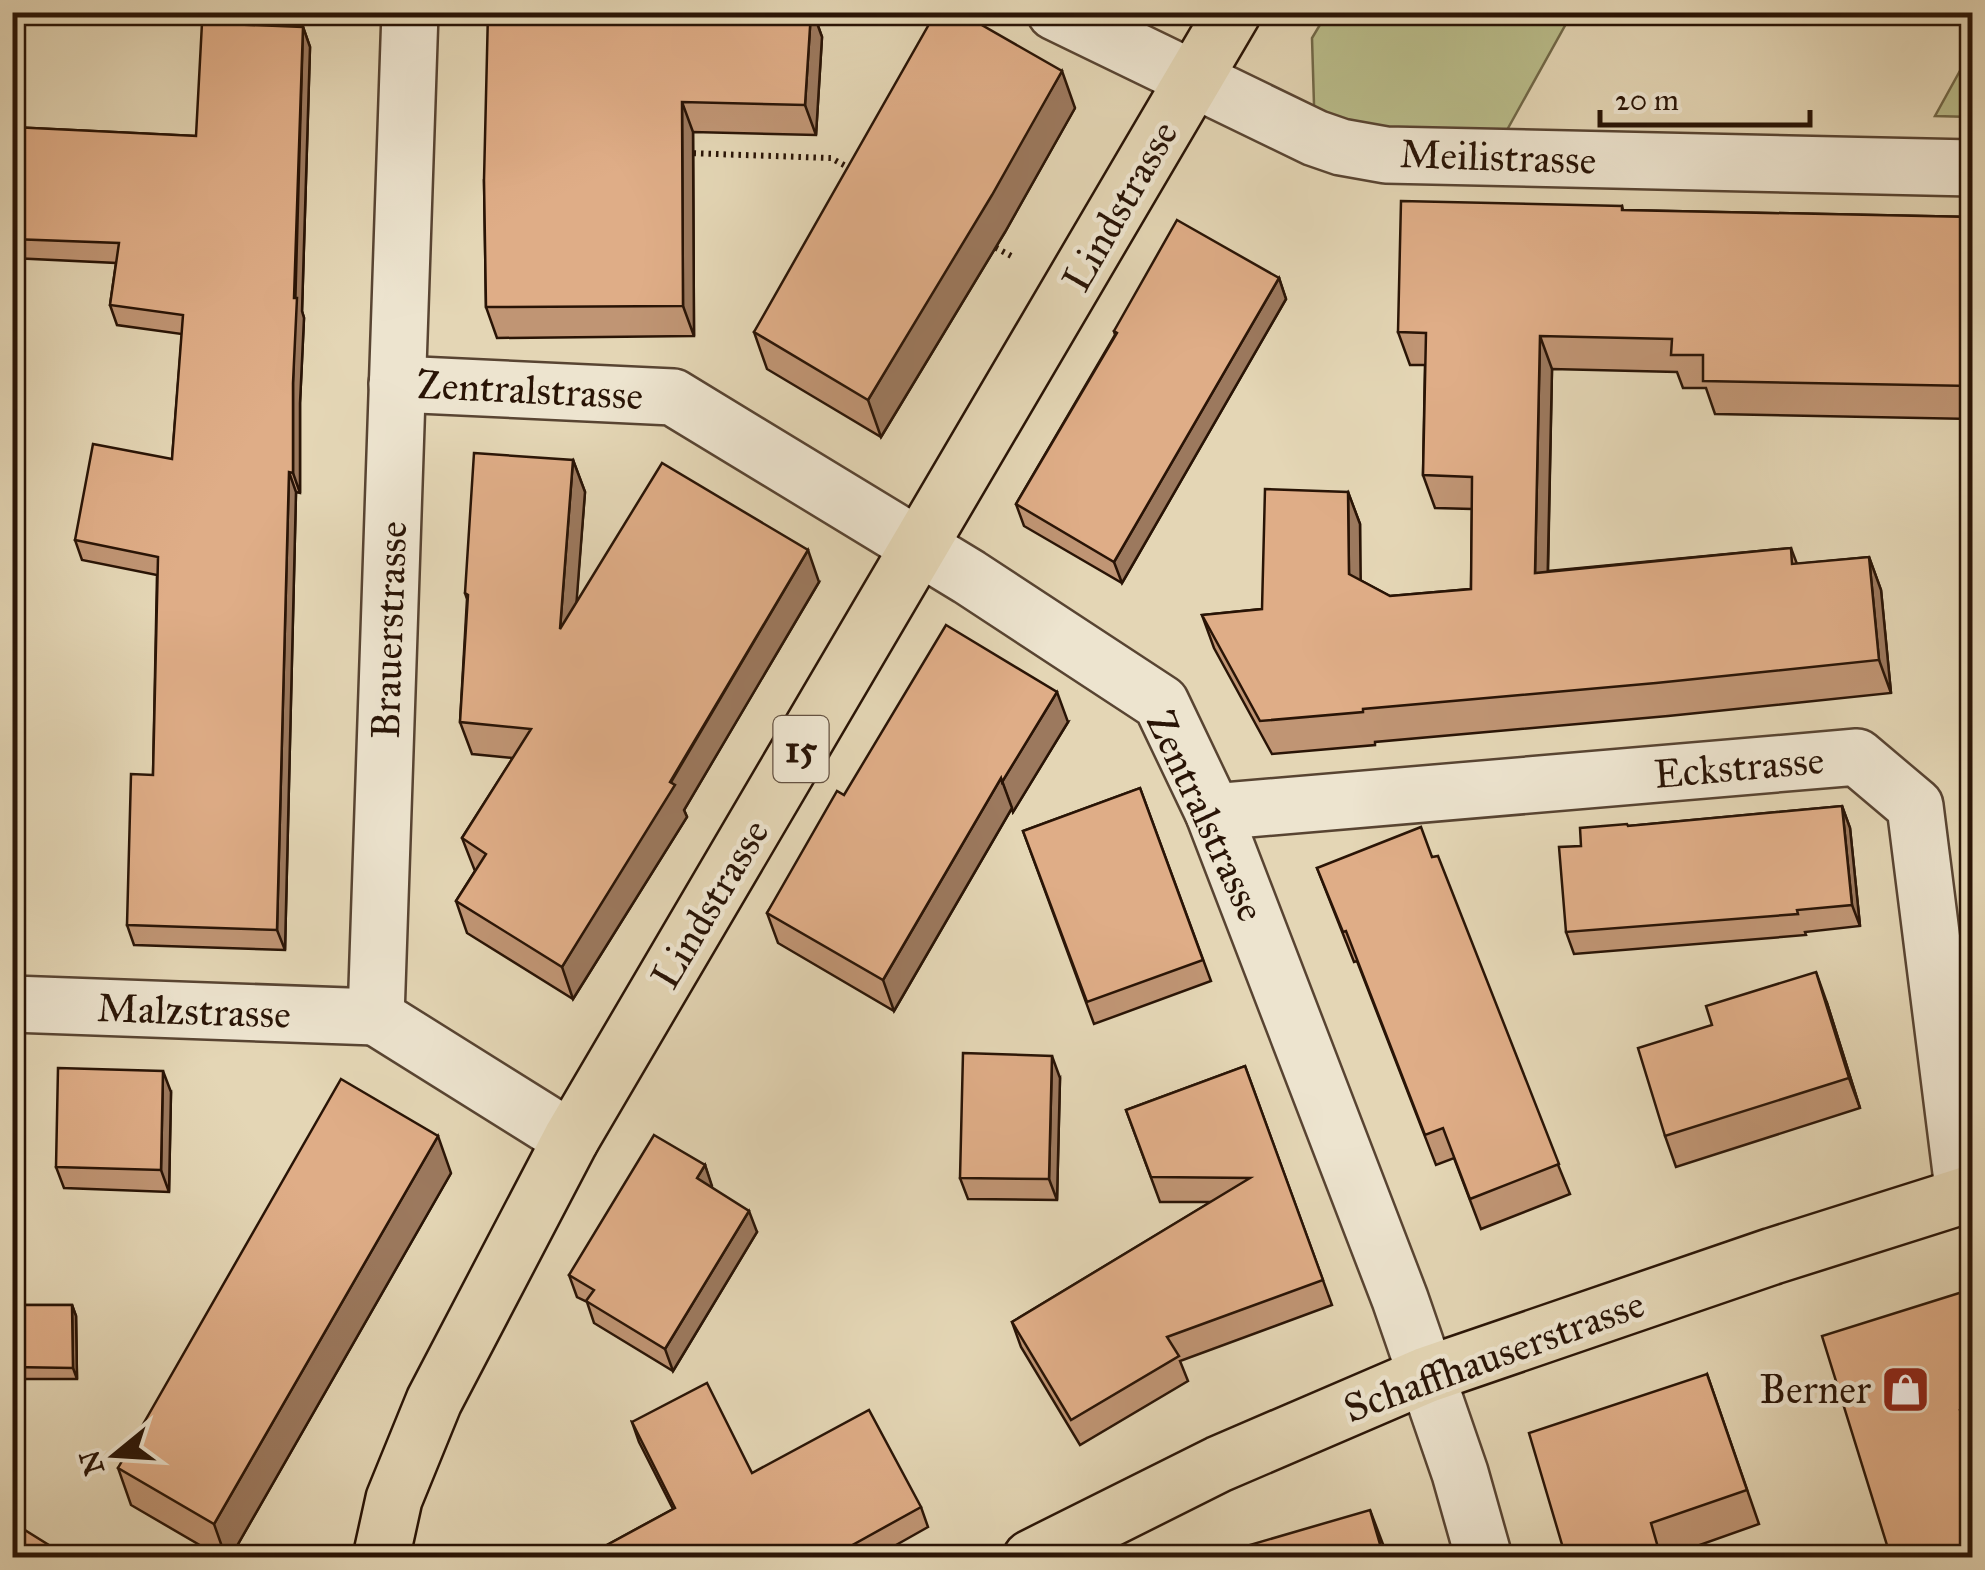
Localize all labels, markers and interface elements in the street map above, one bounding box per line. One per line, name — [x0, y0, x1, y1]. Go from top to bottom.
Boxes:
scale bar — [1600, 65, 1810, 127]
text: 20 m — [1615, 82, 1679, 118]
street label: Lindstrasse — [1052, 112, 1188, 300]
street label: Meilistrasse — [1399, 129, 1597, 185]
street label: Zentralstrasse — [416, 360, 644, 420]
street label: Brauerstrasse — [361, 520, 417, 740]
street label: Zentralstrasse — [1136, 703, 1276, 929]
road number: 15 — [774, 716, 828, 782]
street label: Eckstrasse — [1652, 735, 1826, 799]
street label: Lindstrasse — [640, 810, 780, 998]
street label: Malzstrasse — [96, 983, 292, 1039]
street label: Schaffhauserstrasse — [1337, 1279, 1651, 1433]
shop icon: Berner — [1880, 1363, 1932, 1415]
place label: Berner — [1760, 1365, 1871, 1414]
north arrow — [65, 1405, 165, 1505]
text: N — [71, 1446, 112, 1479]

